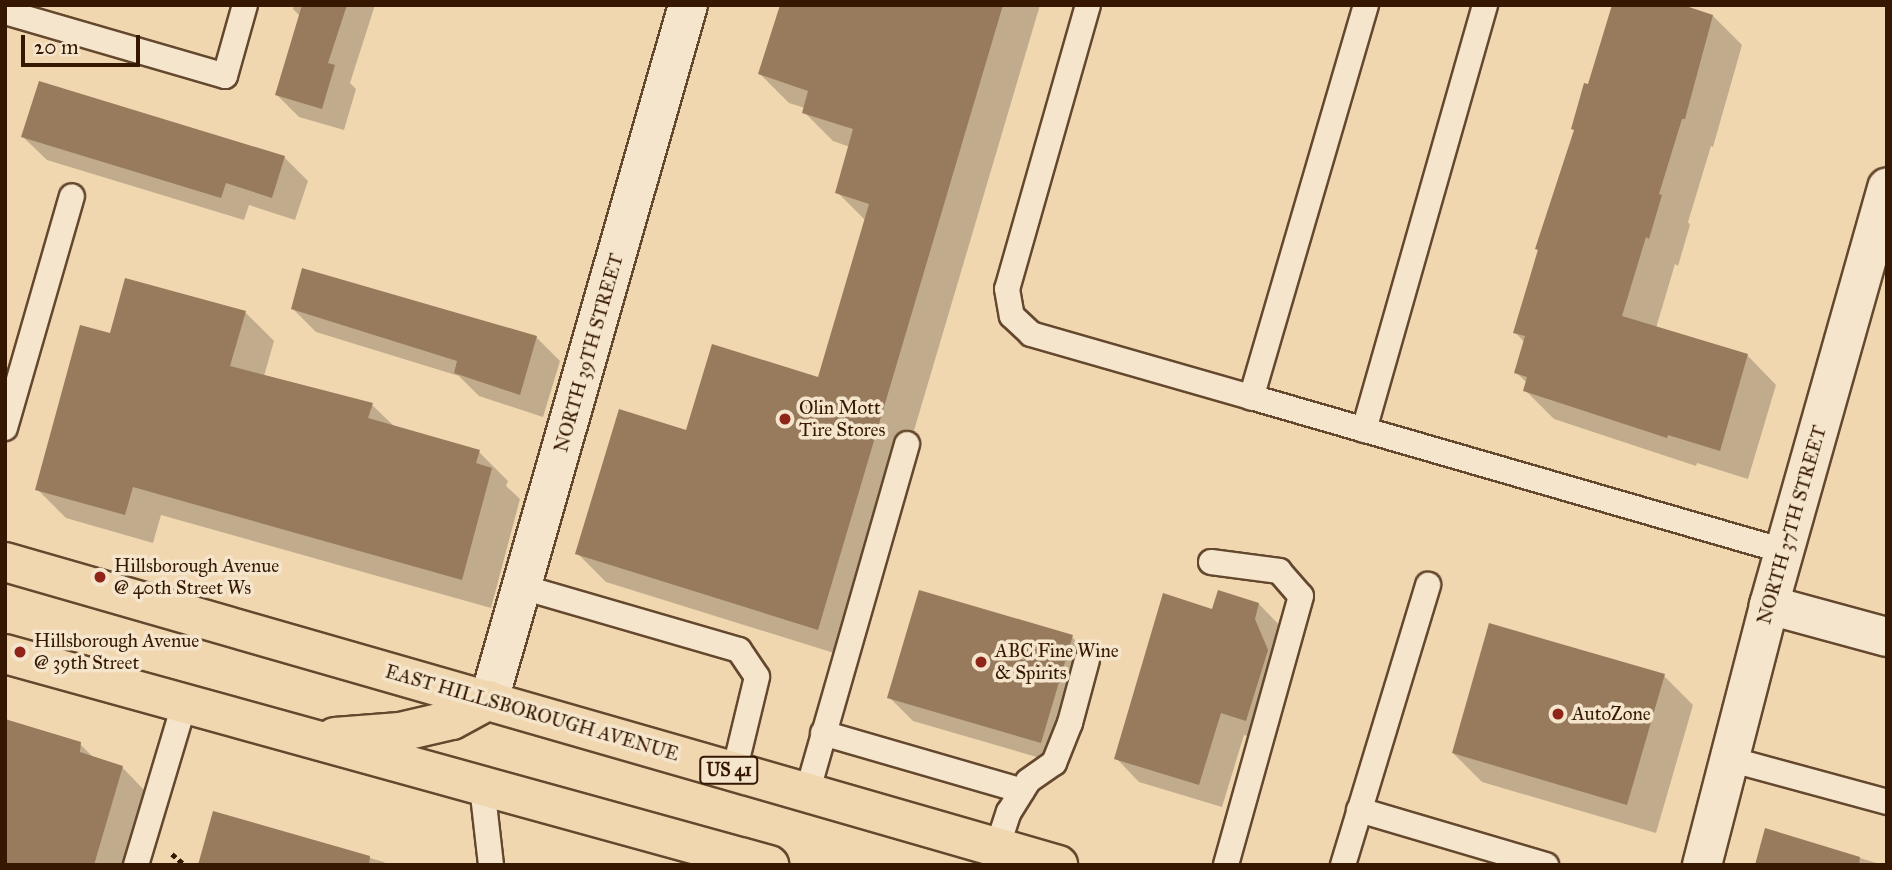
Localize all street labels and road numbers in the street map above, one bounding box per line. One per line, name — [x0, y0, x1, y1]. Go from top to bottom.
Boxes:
street label: NORTH 39TH STREET — [550, 251, 628, 455]
street label: NORTH 37TH STREET — [1753, 423, 1831, 627]
street label: EAST HILLSBOROUGH AVENUE — [383, 660, 681, 766]
road number: US 41 — [699, 756, 759, 784]

